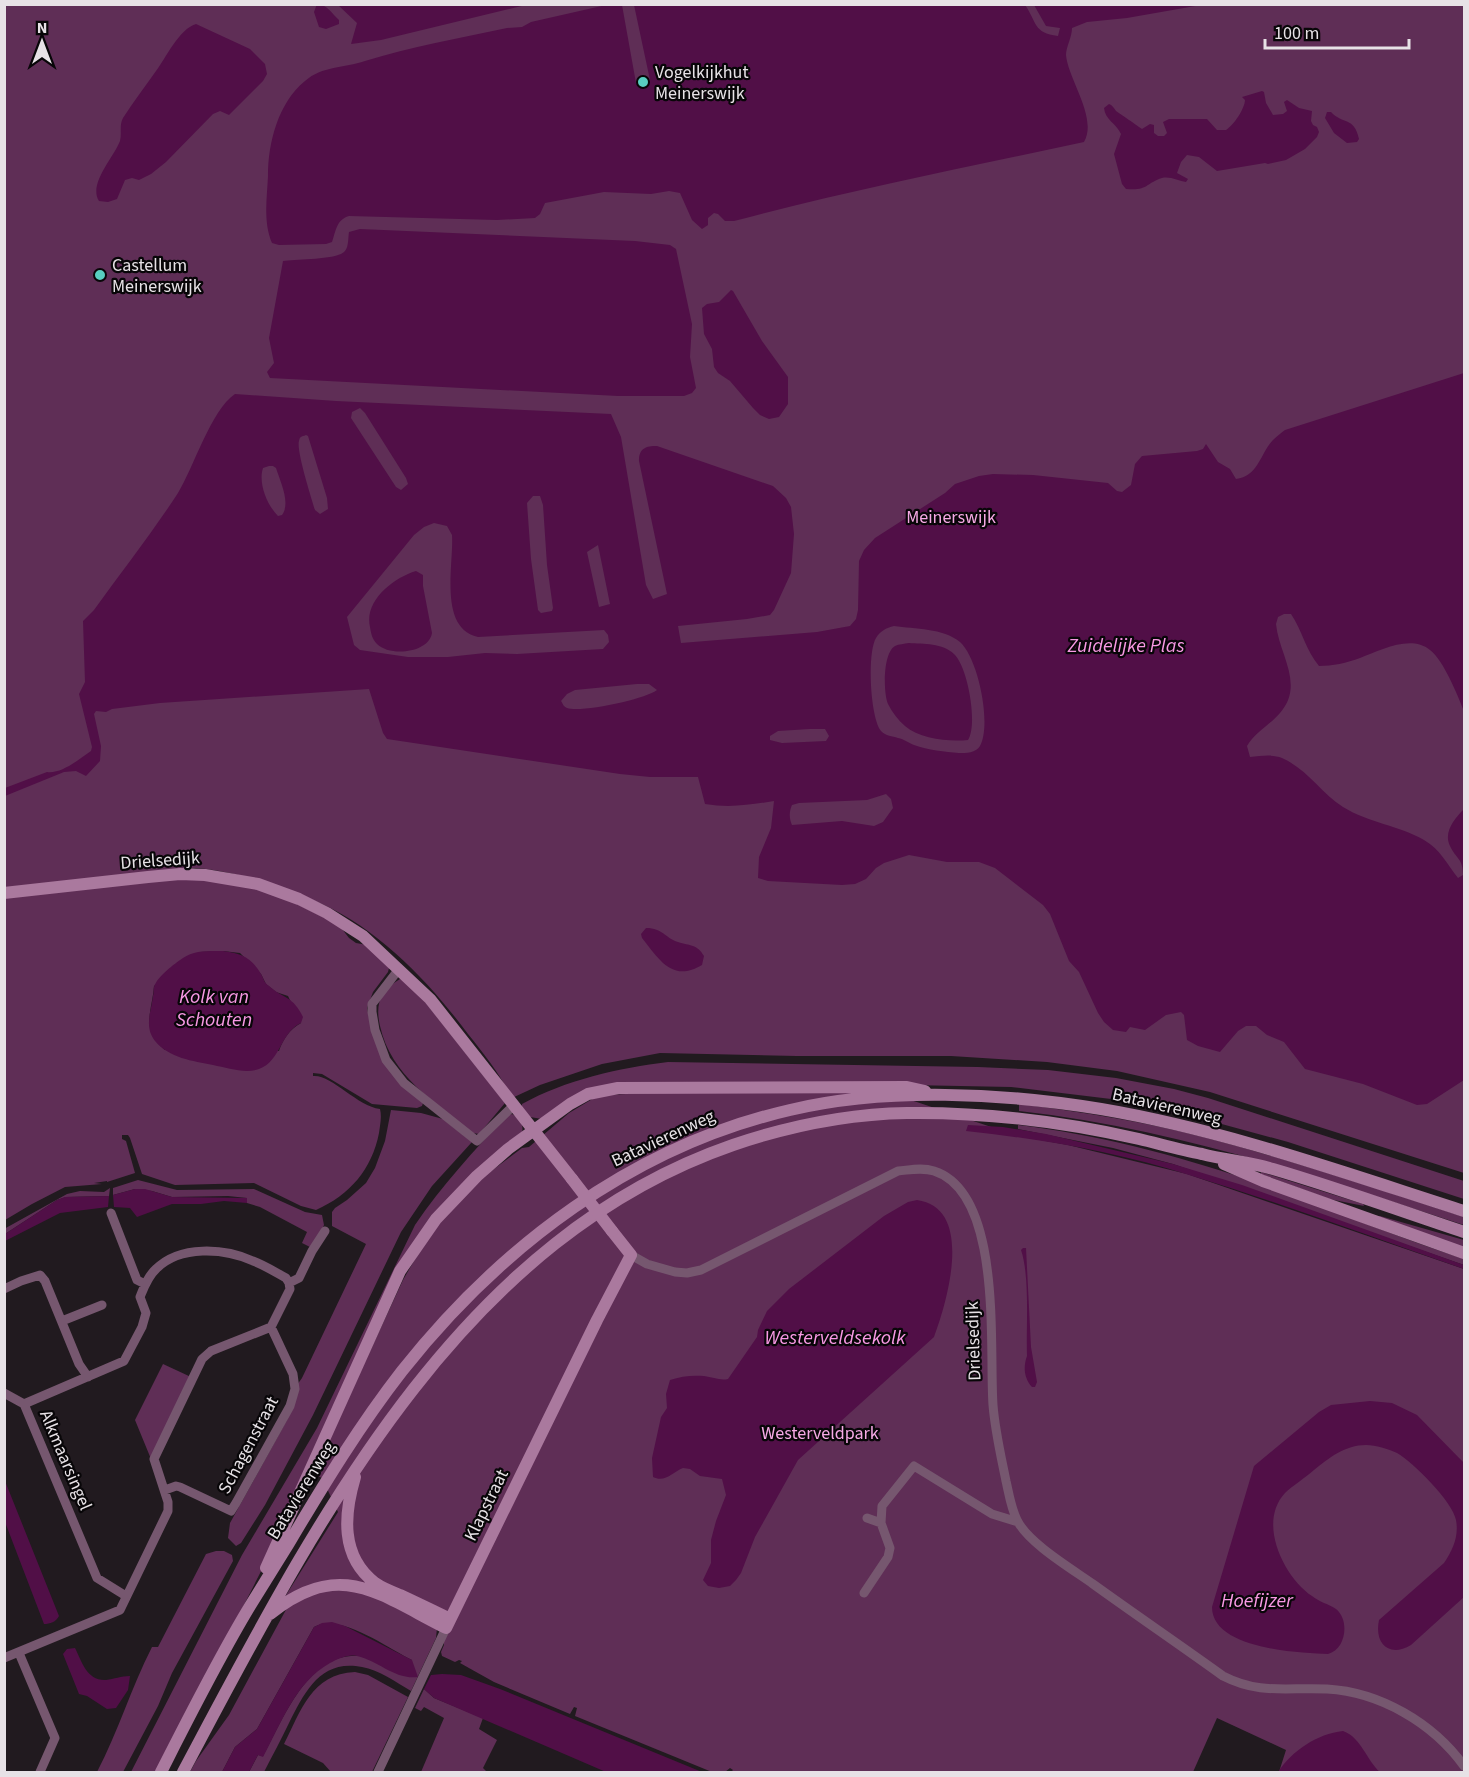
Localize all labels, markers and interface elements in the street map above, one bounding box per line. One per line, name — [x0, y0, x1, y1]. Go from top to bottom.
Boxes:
north arrow — [12, 12, 72, 72]
scale bar — [1265, 12, 1409, 50]
text: N — [37, 17, 47, 39]
text: 100 m — [1274, 21, 1319, 46]
place label: Vogelkijkhut Meinerswijk — [655, 60, 748, 106]
marker: Vogelkijkhut Meinerswijk — [636, 75, 650, 89]
place label: Castellum Meinerswijk — [112, 253, 202, 299]
marker: Castellum Meinerswijk — [93, 268, 107, 282]
park label: Meinerswijk — [906, 505, 996, 530]
water label: Zuidelijke Plas — [1067, 632, 1184, 660]
street label: Drielsedijk — [120, 845, 201, 876]
water label: Kolk van Schouten — [176, 983, 252, 1034]
street label: Batavierenweg — [1110, 1082, 1224, 1131]
street label: Batavierenweg — [607, 1104, 719, 1173]
street label: Drielsedijk — [960, 1301, 987, 1381]
water label: Westerveldsekolk — [764, 1324, 906, 1352]
street label: Schagenstraat — [212, 1392, 285, 1498]
street label: Alkmaarsingel — [33, 1406, 98, 1514]
park label: Westerveldpark — [761, 1421, 879, 1446]
street label: Batavierenweg — [261, 1436, 342, 1544]
street label: Klapstraat — [458, 1465, 515, 1545]
water label: Hoefijzer — [1221, 1587, 1294, 1615]

